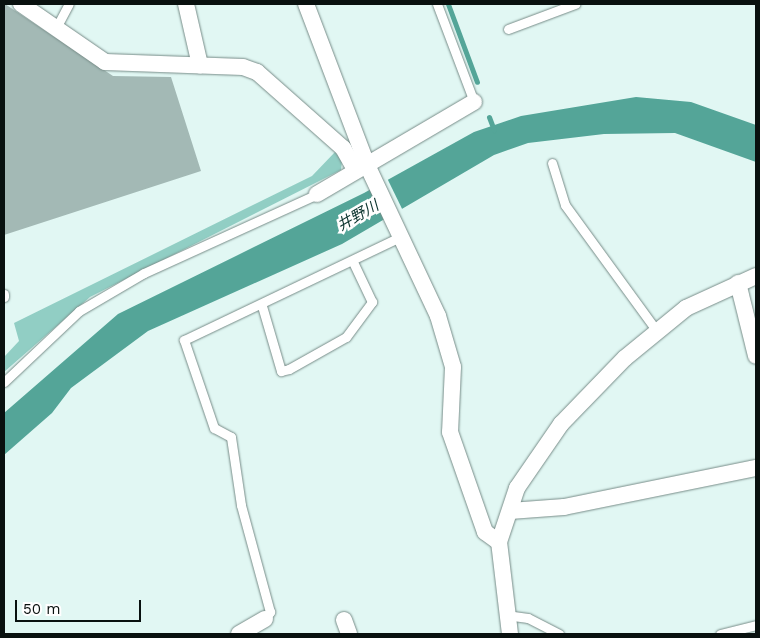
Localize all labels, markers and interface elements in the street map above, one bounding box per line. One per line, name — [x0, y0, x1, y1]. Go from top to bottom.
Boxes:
water label: 井野川 — [334, 197, 382, 235]
scale bar — [18, 590, 144, 622]
text: 50 m — [23, 600, 60, 618]

